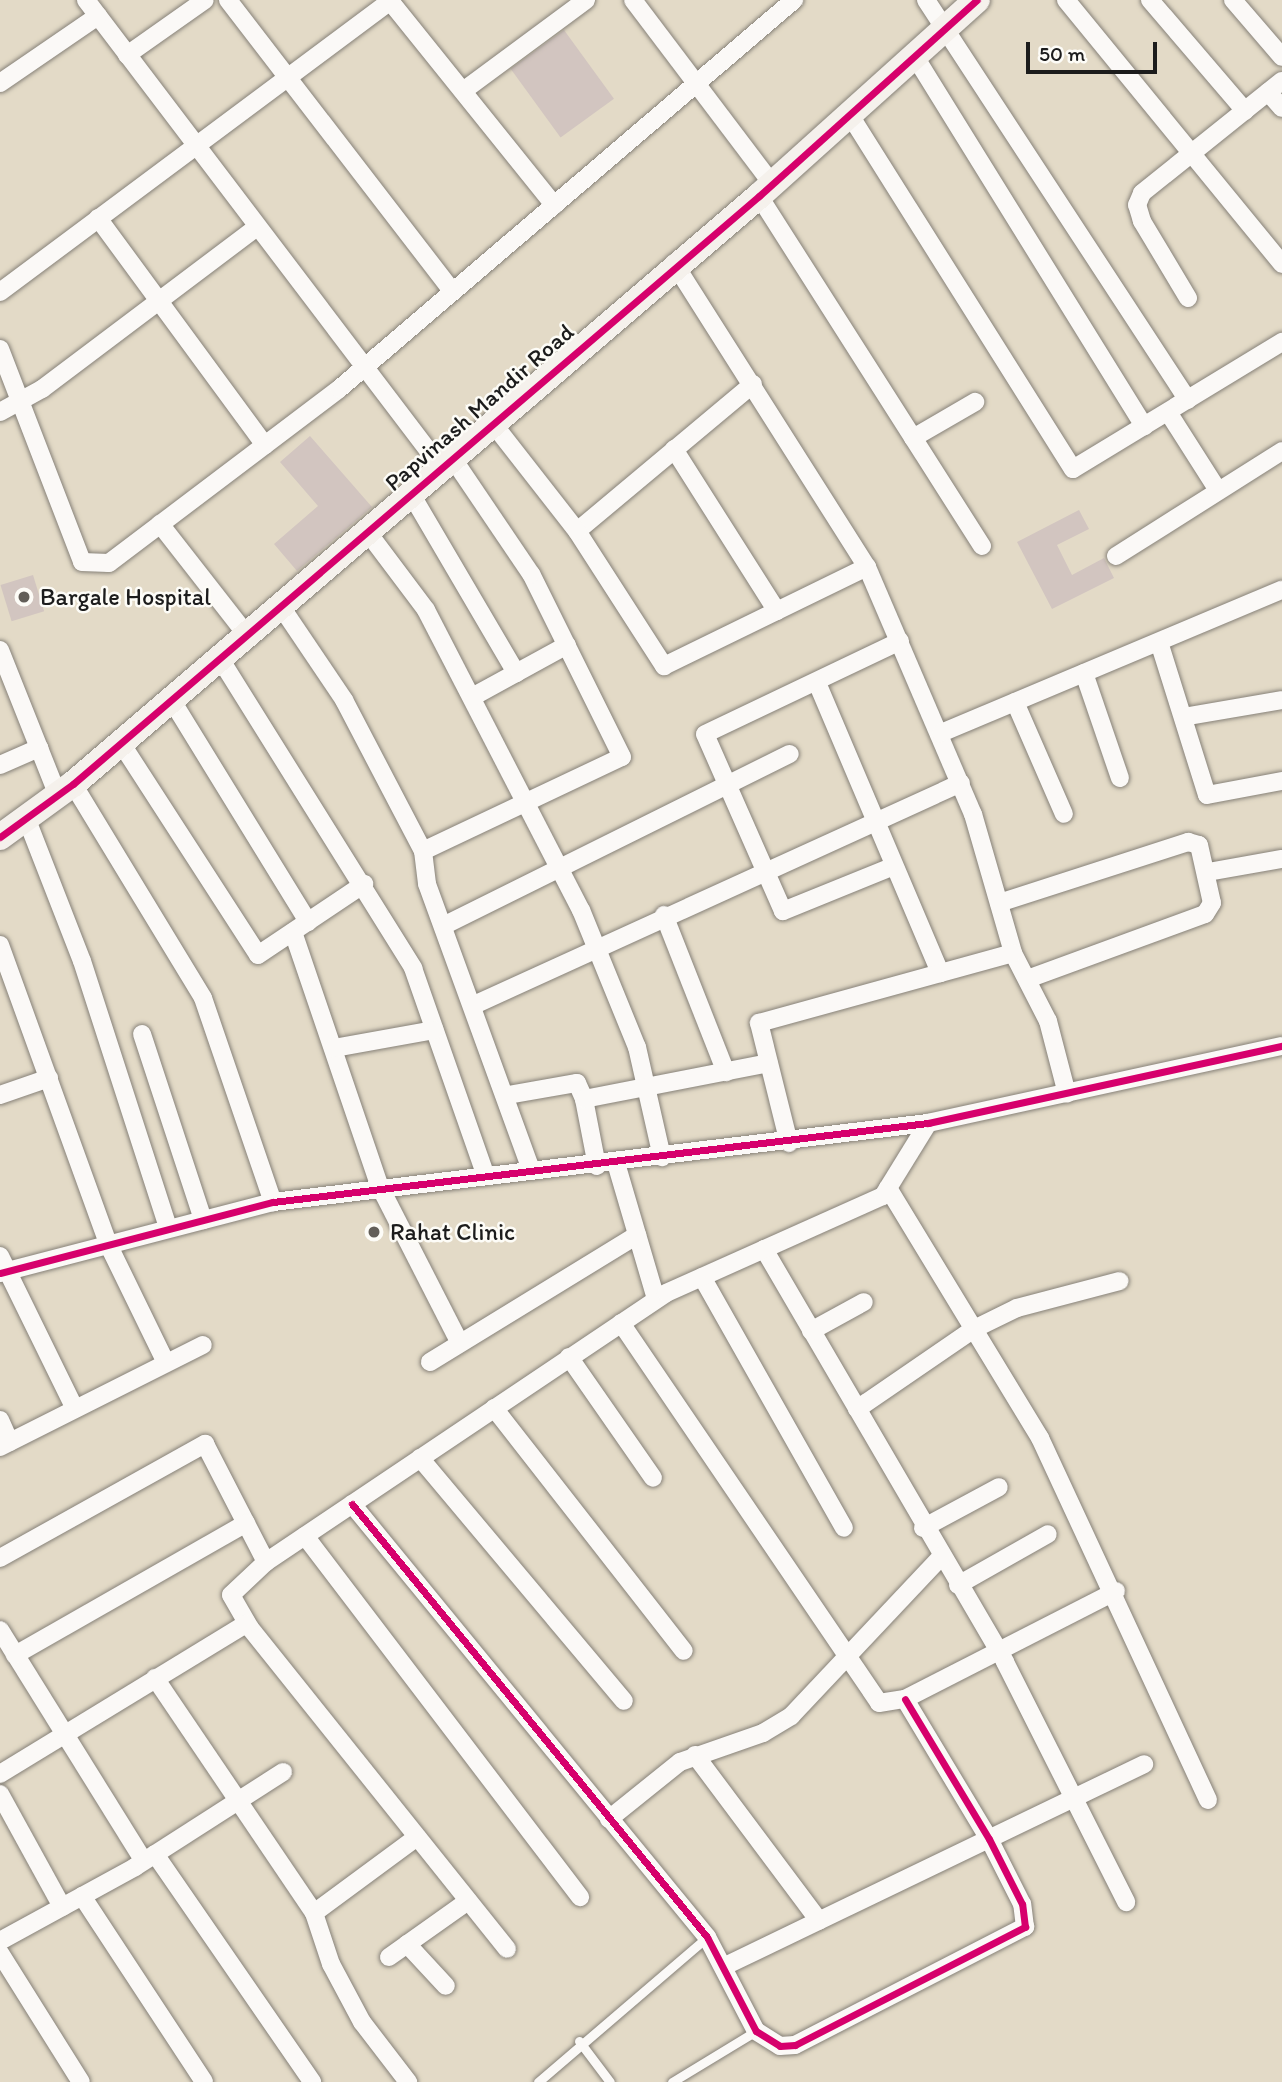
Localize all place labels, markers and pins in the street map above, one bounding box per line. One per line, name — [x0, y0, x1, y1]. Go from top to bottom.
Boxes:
place label: Bargale Hospital — [40, 583, 211, 611]
marker: Bargale Hospital — [14, 587, 34, 607]
place label: Rahat Clinic — [390, 1218, 515, 1246]
marker: Rahat Clinic — [364, 1222, 384, 1242]

